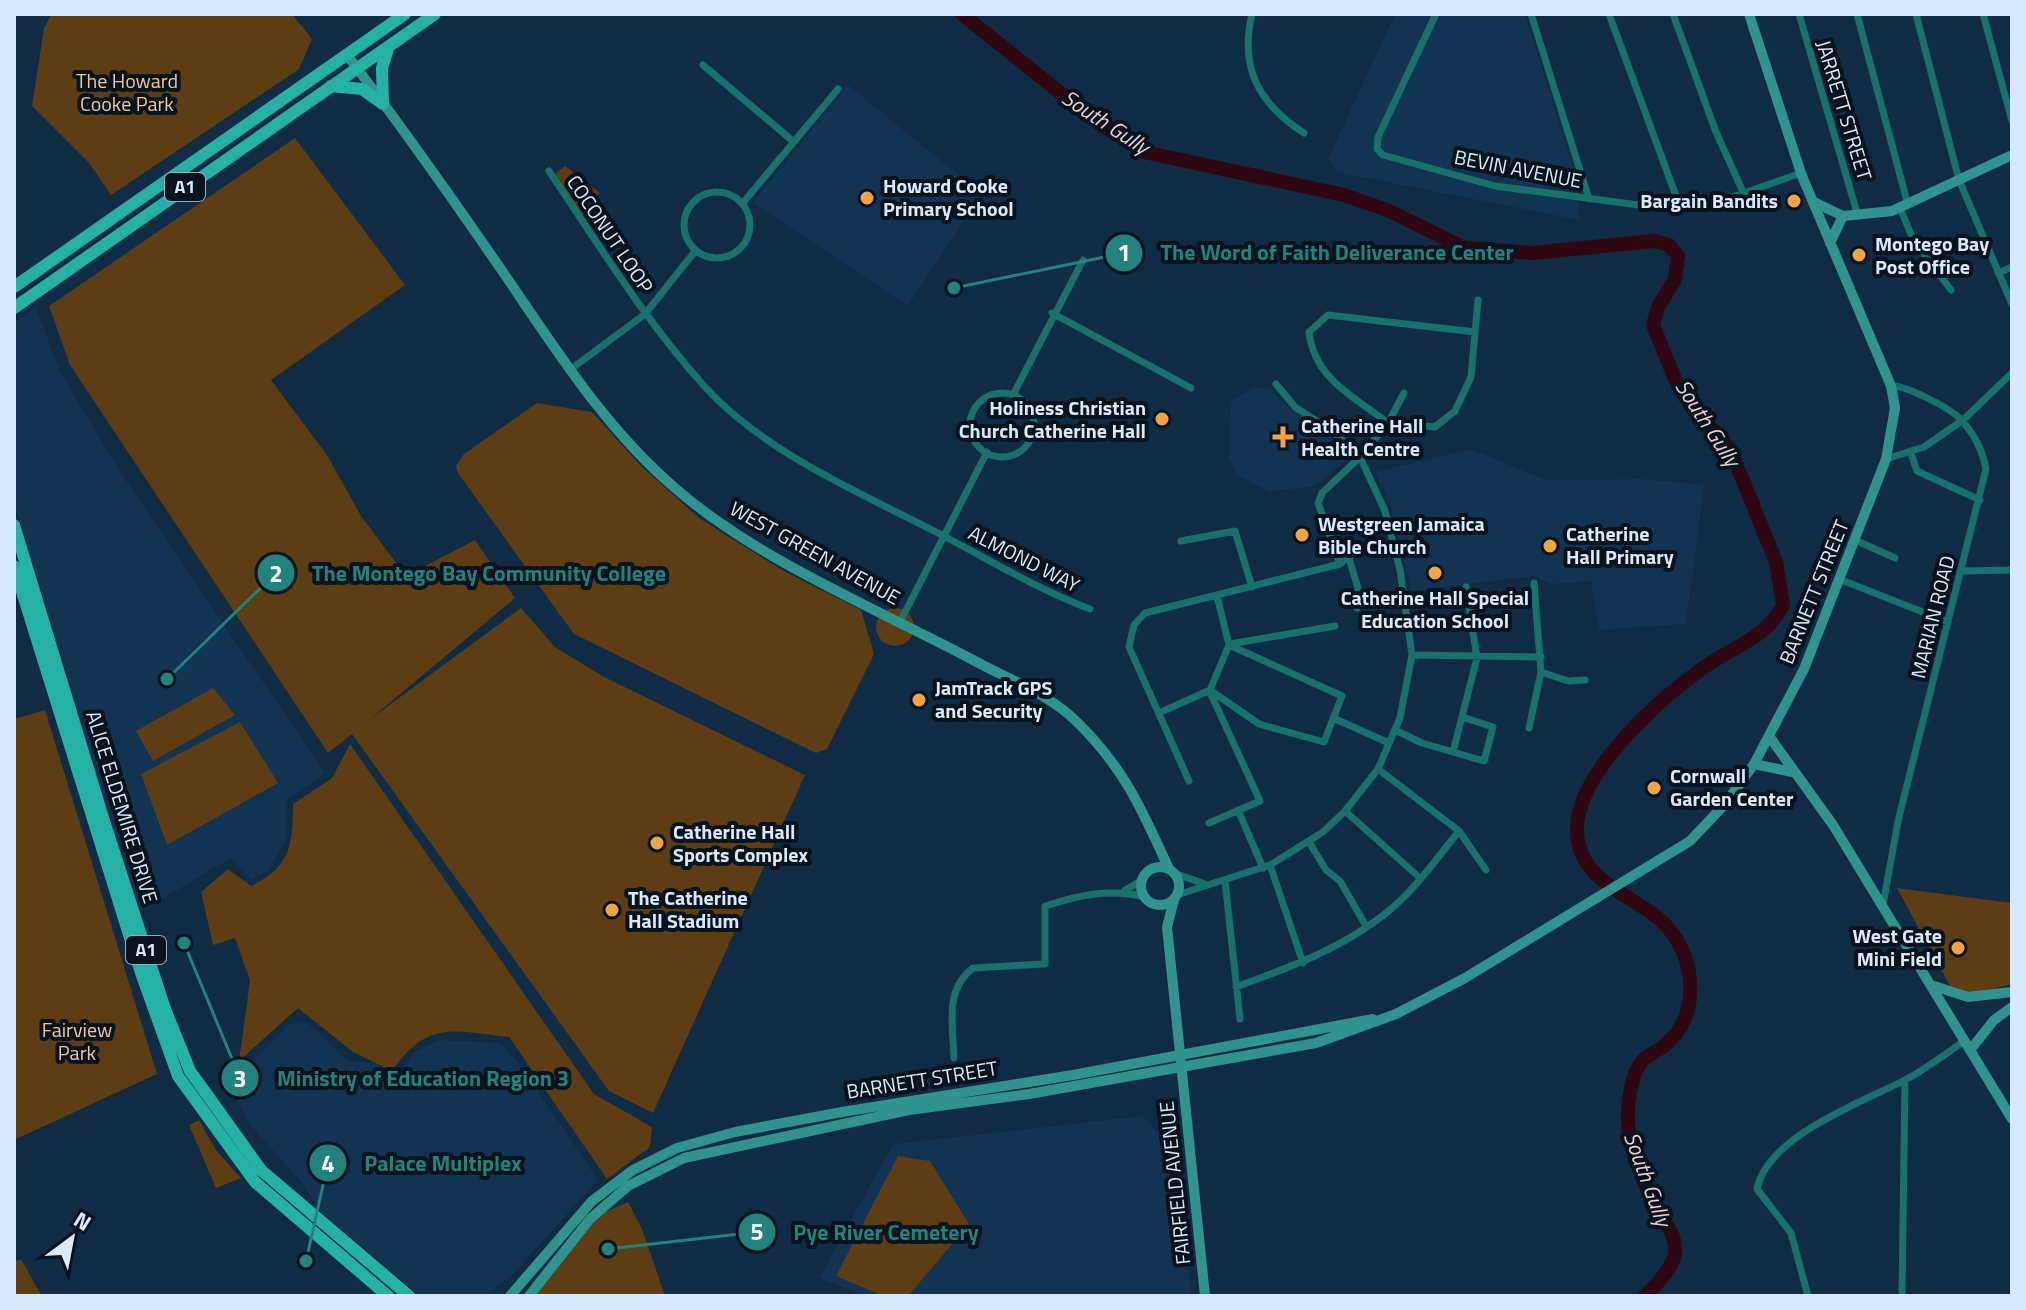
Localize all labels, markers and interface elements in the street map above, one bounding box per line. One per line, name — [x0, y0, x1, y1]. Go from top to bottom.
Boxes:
street label: JARRETT STREET — [1808, 36, 1881, 184]
park label: The Howard Cooke Park — [76, 65, 178, 119]
water label: South Gully — [1055, 81, 1159, 165]
street label: BEVIN AVENUE — [1452, 141, 1585, 196]
street label: COCONUT LOOP — [559, 168, 662, 299]
place label: Howard Cooke Primary School — [883, 170, 1014, 224]
road number: A1 — [165, 173, 205, 201]
place label: Bargain Bandits — [1640, 185, 1778, 216]
marker: Howard Cooke Primary School — [858, 189, 876, 207]
marker: Bargain Bandits — [1785, 192, 1803, 210]
place label: Montego Bay Post Office — [1875, 228, 1989, 282]
callout: The Word of Faith Deliverance Center — [1104, 230, 1530, 276]
text: 1 — [1117, 234, 1131, 270]
text: The Word of Faith Deliverance Center — [1160, 235, 1514, 269]
marker: Montego Bay Post Office — [1850, 246, 1868, 264]
water label: South Gully — [1667, 372, 1751, 476]
place label: Holiness Christian Church Catherine Hall — [959, 392, 1146, 446]
marker: Holiness Christian Church Catherine Hall — [1153, 410, 1171, 428]
place label: Catherine Hall Health Centre — [1301, 410, 1423, 464]
marker: Catherine Hall Health Centre — [1272, 426, 1294, 448]
street label: WEST GREEN AVENUE — [724, 493, 906, 612]
place label: Westgreen Jamaica Bible Church — [1318, 508, 1485, 562]
street label: BARNETT STREET — [1771, 515, 1857, 668]
street label: ALMOND WAY — [963, 517, 1086, 600]
place label: Catherine Hall Primary — [1566, 518, 1674, 572]
marker: Westgreen Jamaica Bible Church — [1293, 526, 1311, 544]
marker: Catherine Hall Primary — [1541, 537, 1559, 555]
callout: The Montego Bay Community College — [256, 550, 682, 596]
street label: MARIAN ROAD — [1902, 552, 1963, 682]
text: 2 — [269, 555, 283, 591]
text: The Montego Bay Community College — [312, 556, 666, 590]
marker: Catherine Hall Special Education School — [1426, 564, 1444, 582]
place label: Catherine Hall Special Education School — [1341, 582, 1529, 636]
place label: JamTrack GPS and Security — [935, 672, 1052, 726]
marker: JamTrack GPS and Security — [910, 691, 928, 709]
street label: ALICE ELDEMIRE DRIVE — [78, 707, 166, 907]
place label: Cornwall Garden Center — [1670, 760, 1794, 814]
marker: Cornwall Garden Center — [1645, 779, 1663, 797]
place label: Catherine Hall Sports Complex — [673, 816, 809, 870]
marker: Catherine Hall Sports Complex — [648, 834, 666, 852]
place label: The Catherine Hall Stadium — [628, 882, 748, 936]
marker: The Catherine Hall Stadium — [603, 901, 621, 919]
place label: West Gate Mini Field — [1853, 920, 1942, 974]
road number: A1 — [126, 936, 166, 964]
marker: West Gate Mini Field — [1949, 939, 1967, 957]
park label: Fairview Park — [42, 1014, 112, 1068]
street label: BARNETT STREET — [844, 1052, 1000, 1107]
callout: Ministry of Education Region 3 — [220, 1055, 585, 1101]
text: 3 — [233, 1060, 247, 1096]
text: Ministry of Education Region 3 — [277, 1061, 569, 1095]
street label: FAIRFIELD AVENUE — [1151, 1100, 1198, 1266]
water label: South Gully — [1615, 1127, 1682, 1234]
callout: Palace Multiplex — [308, 1140, 537, 1186]
text: 4 — [321, 1145, 335, 1181]
text: Palace Multiplex — [364, 1146, 522, 1180]
north arrow — [32, 1198, 112, 1278]
text: N — [67, 1203, 98, 1239]
callout: Pye River Cemetery — [737, 1209, 995, 1255]
text: 5 — [750, 1213, 764, 1249]
text: Pye River Cemetery — [793, 1215, 979, 1249]

